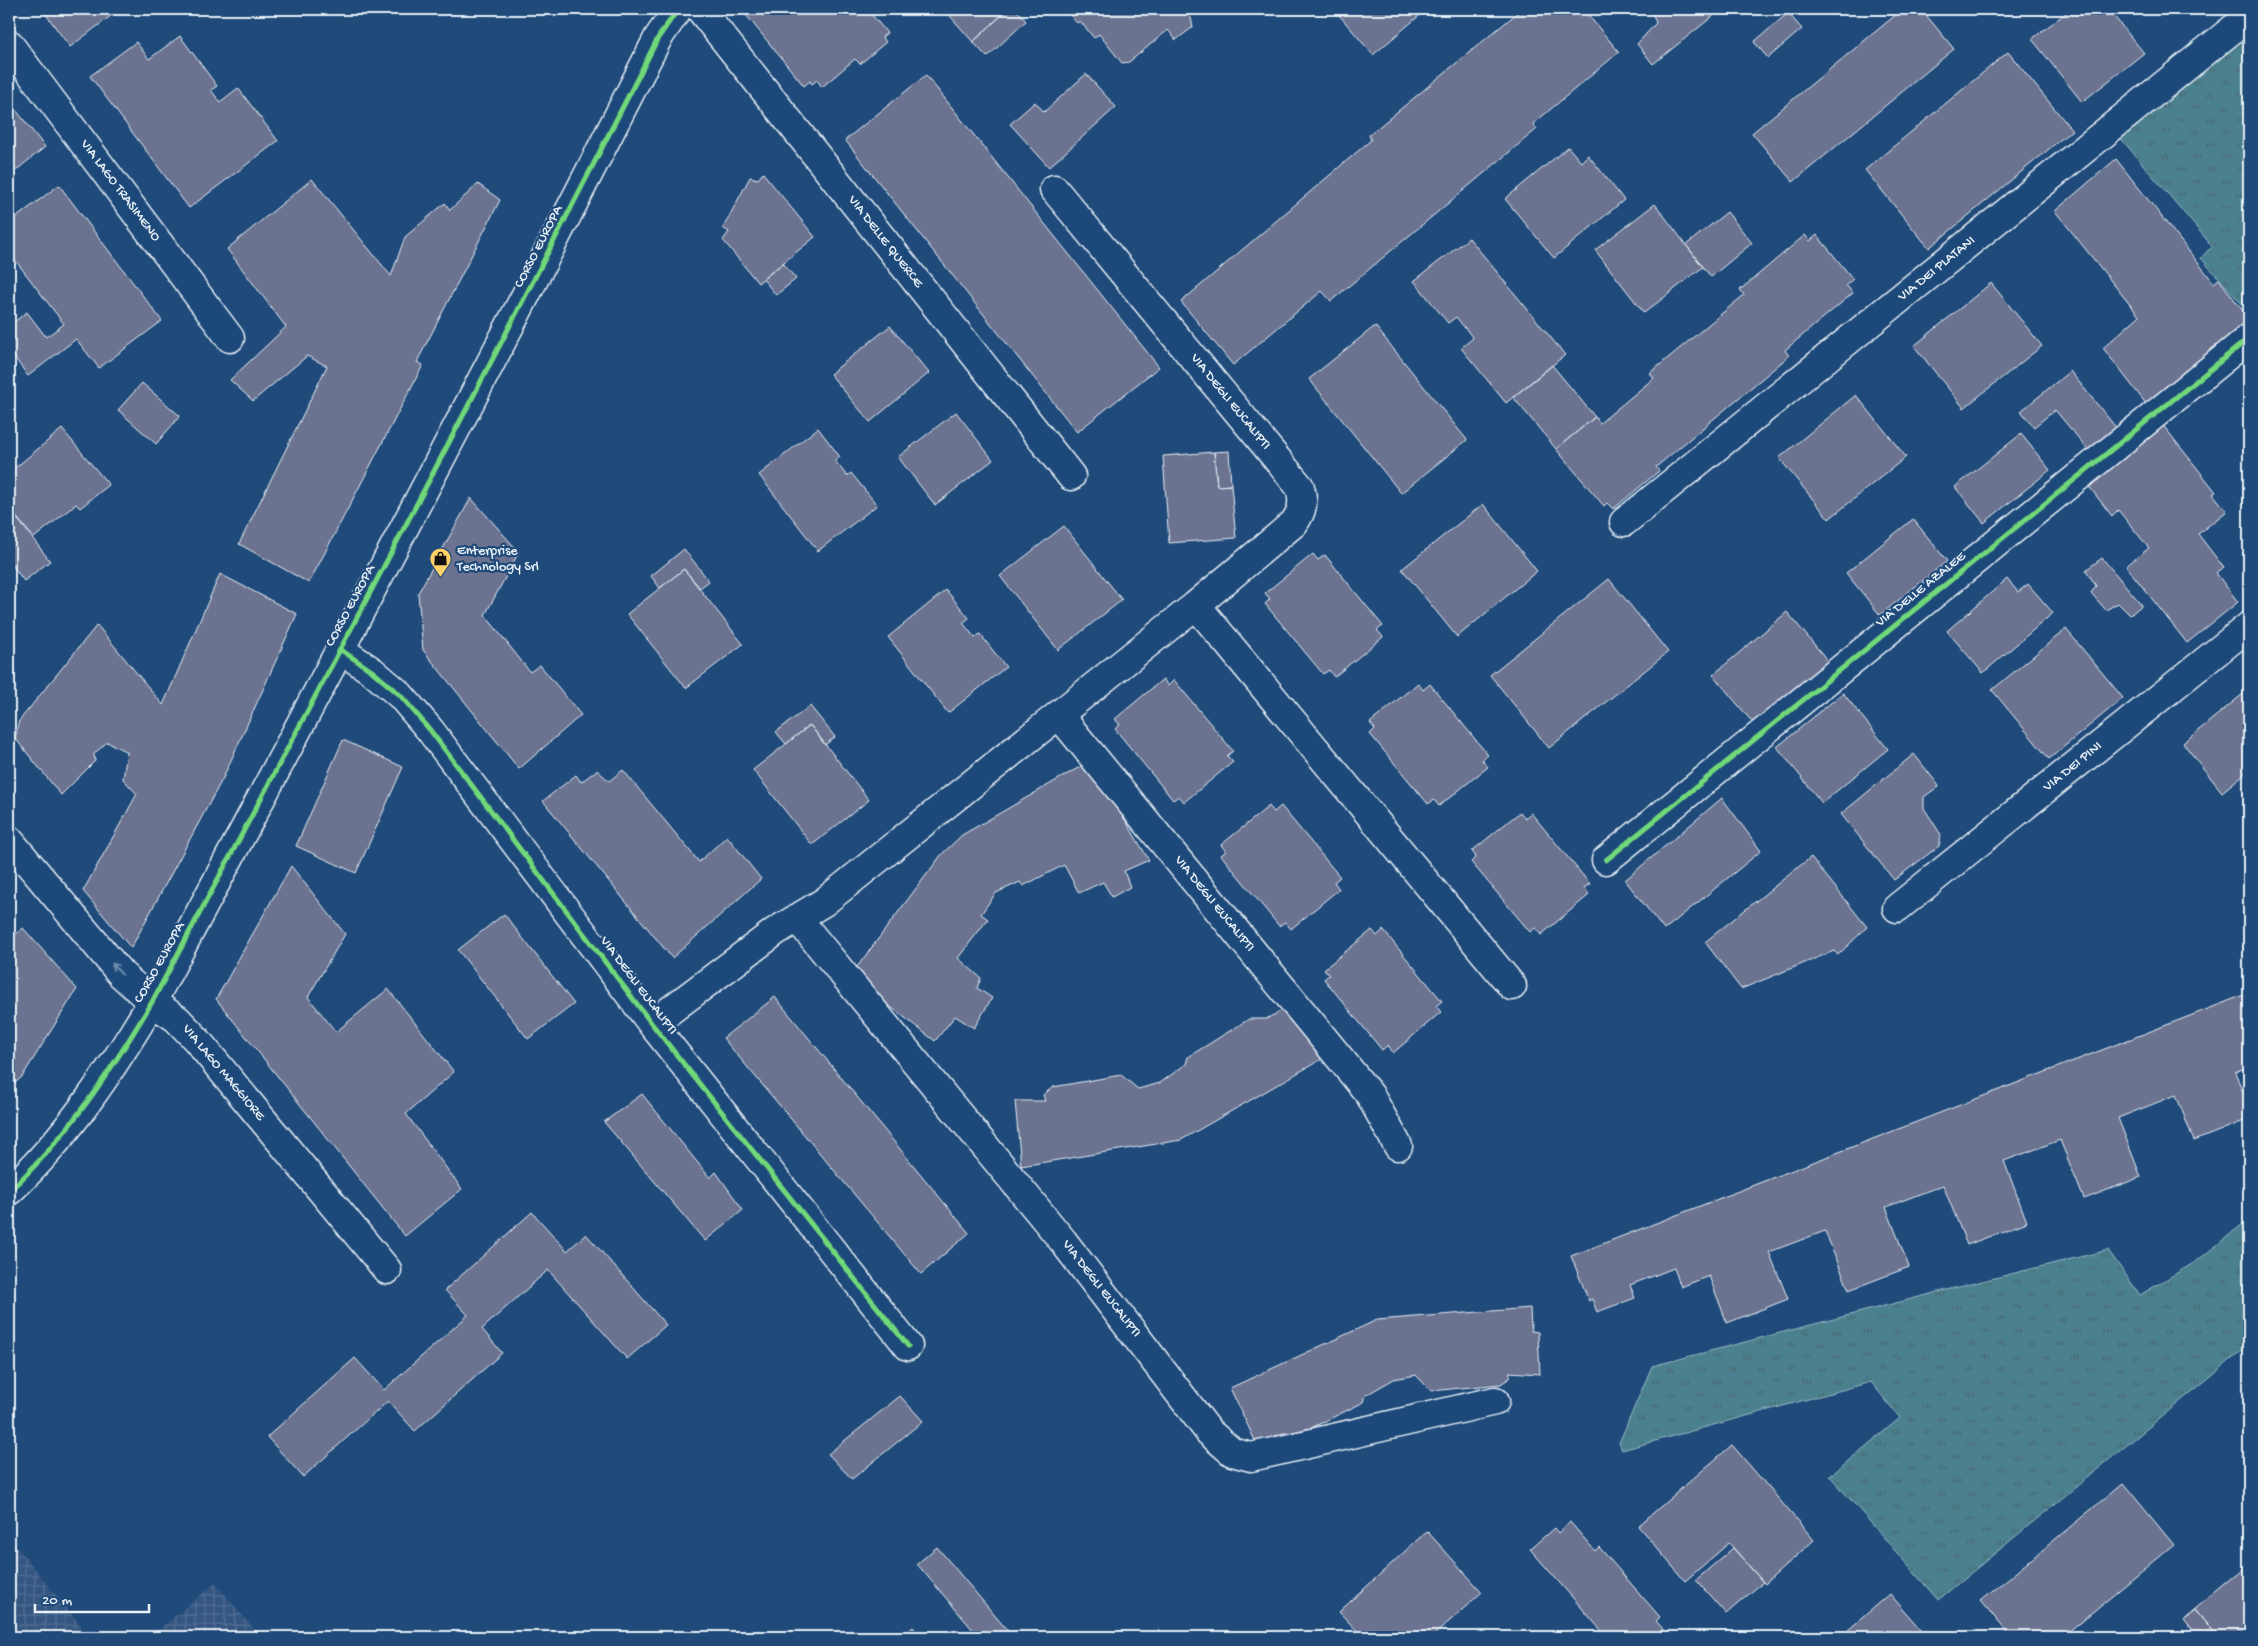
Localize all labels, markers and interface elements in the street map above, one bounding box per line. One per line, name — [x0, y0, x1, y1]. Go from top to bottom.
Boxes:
street label: VIA LAGO TRASIMENO — [75, 136, 164, 246]
street label: VIA DELLE QUERCE — [843, 192, 927, 293]
street label: CORSO EUROPA — [511, 202, 567, 291]
street label: VIA DEI PLATANI — [1894, 233, 1979, 306]
street label: VIA DEGLI EUCALIPTI — [1185, 350, 1274, 454]
place label: Enterprise Technology Srl — [456, 543, 539, 576]
shop icon: Enterprise Technology Srl — [429, 547, 453, 578]
street label: VIA DELLE AZALEE — [1872, 548, 1970, 632]
street label: CORSO EUROPA — [322, 562, 380, 650]
street label: VIA DEI PINI — [2039, 738, 2106, 797]
street label: VIA DEGLI EUCALIPTI — [1169, 852, 1258, 956]
street label: CORSO EUROPA — [131, 919, 190, 1007]
street label: VIA DEGLI EUCALIPTI — [595, 933, 681, 1039]
one-way arrow — [111, 962, 123, 975]
street label: VIA LAGO MAGGIORE — [177, 1021, 269, 1125]
street label: VIA DEGLI EUCALIPTI — [1057, 1236, 1144, 1341]
scale bar — [35, 1581, 149, 1613]
text: 20 m — [42, 1592, 72, 1610]

